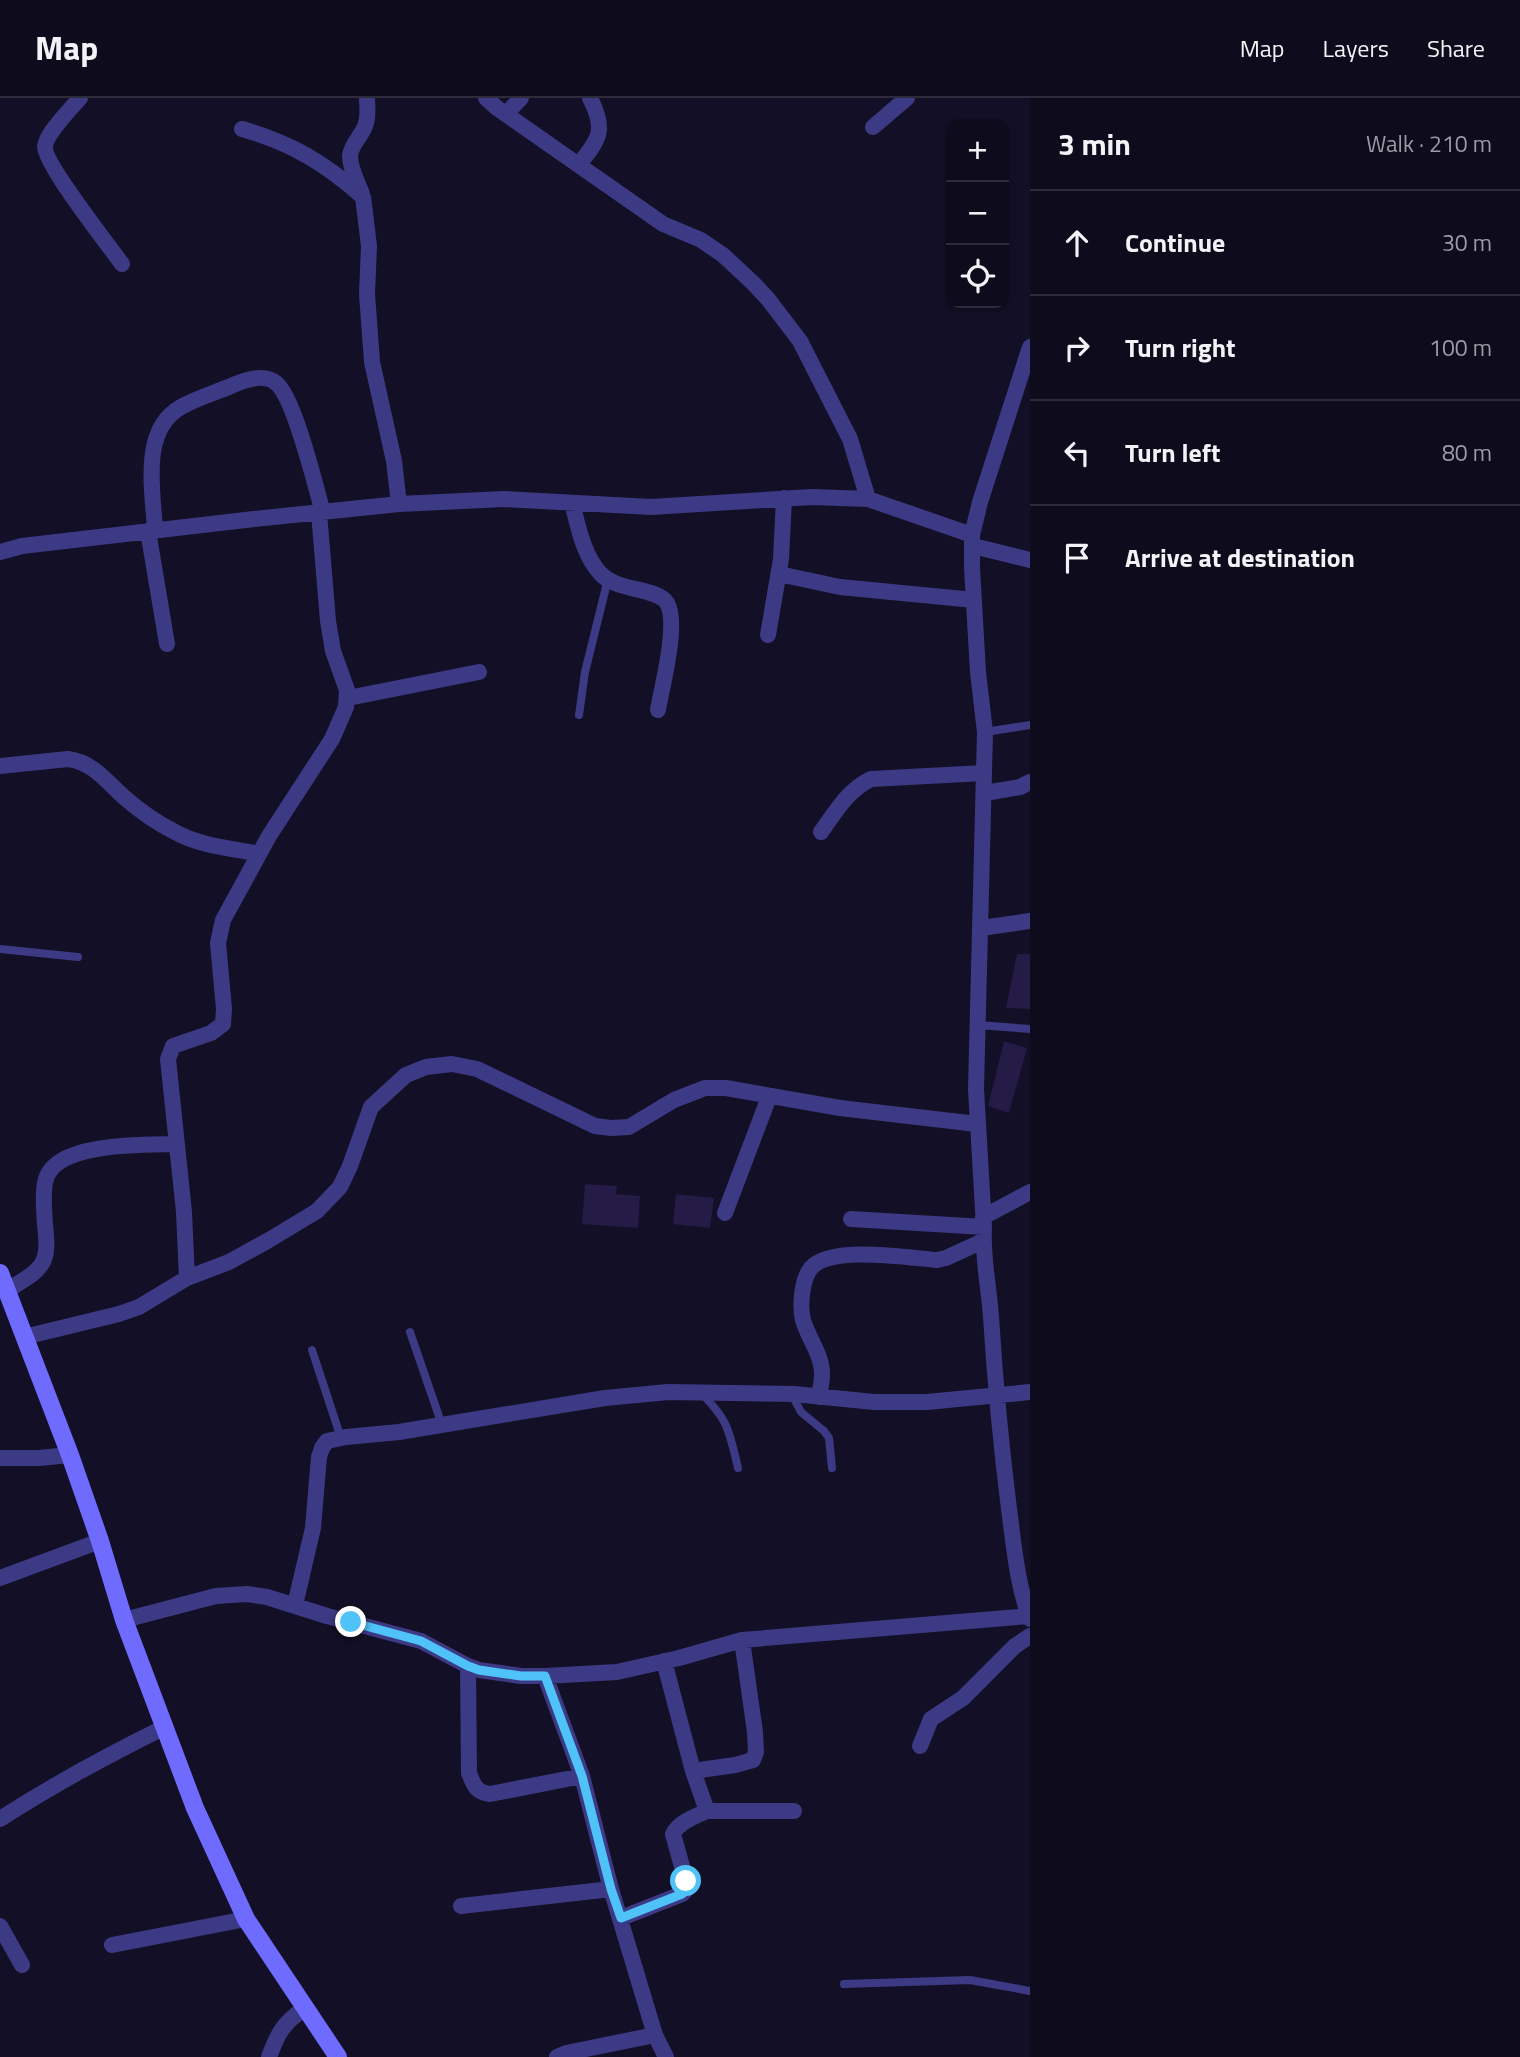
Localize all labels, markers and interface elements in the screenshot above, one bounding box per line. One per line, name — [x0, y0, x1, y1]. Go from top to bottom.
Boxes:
text: Map — [35, 23, 98, 73]
text: Map — [1240, 30, 1285, 66]
text: Layers — [1323, 30, 1389, 66]
text: Share — [1427, 30, 1485, 66]
map controls — [946, 119, 1009, 308]
button: + — [946, 119, 1009, 182]
text: 3 min — [1058, 121, 1131, 167]
text: Walk · 210 m — [1366, 126, 1492, 161]
button: − — [946, 182, 1009, 245]
text: Continue — [1125, 223, 1225, 262]
icon: ahead — [1058, 224, 1096, 262]
text: 30 m — [1442, 225, 1492, 260]
button: locate — [946, 245, 1009, 308]
text: Turn right — [1125, 328, 1236, 367]
icon: right — [1058, 329, 1096, 367]
text: 100 m — [1429, 330, 1492, 365]
text: Turn left — [1125, 433, 1220, 472]
icon: left — [1058, 434, 1096, 472]
text: 80 m — [1442, 435, 1492, 470]
text: Arrive at destination — [1125, 538, 1355, 577]
icon: arrive — [1058, 539, 1096, 577]
route end — [335, 1606, 366, 1637]
route start — [670, 1865, 701, 1896]

